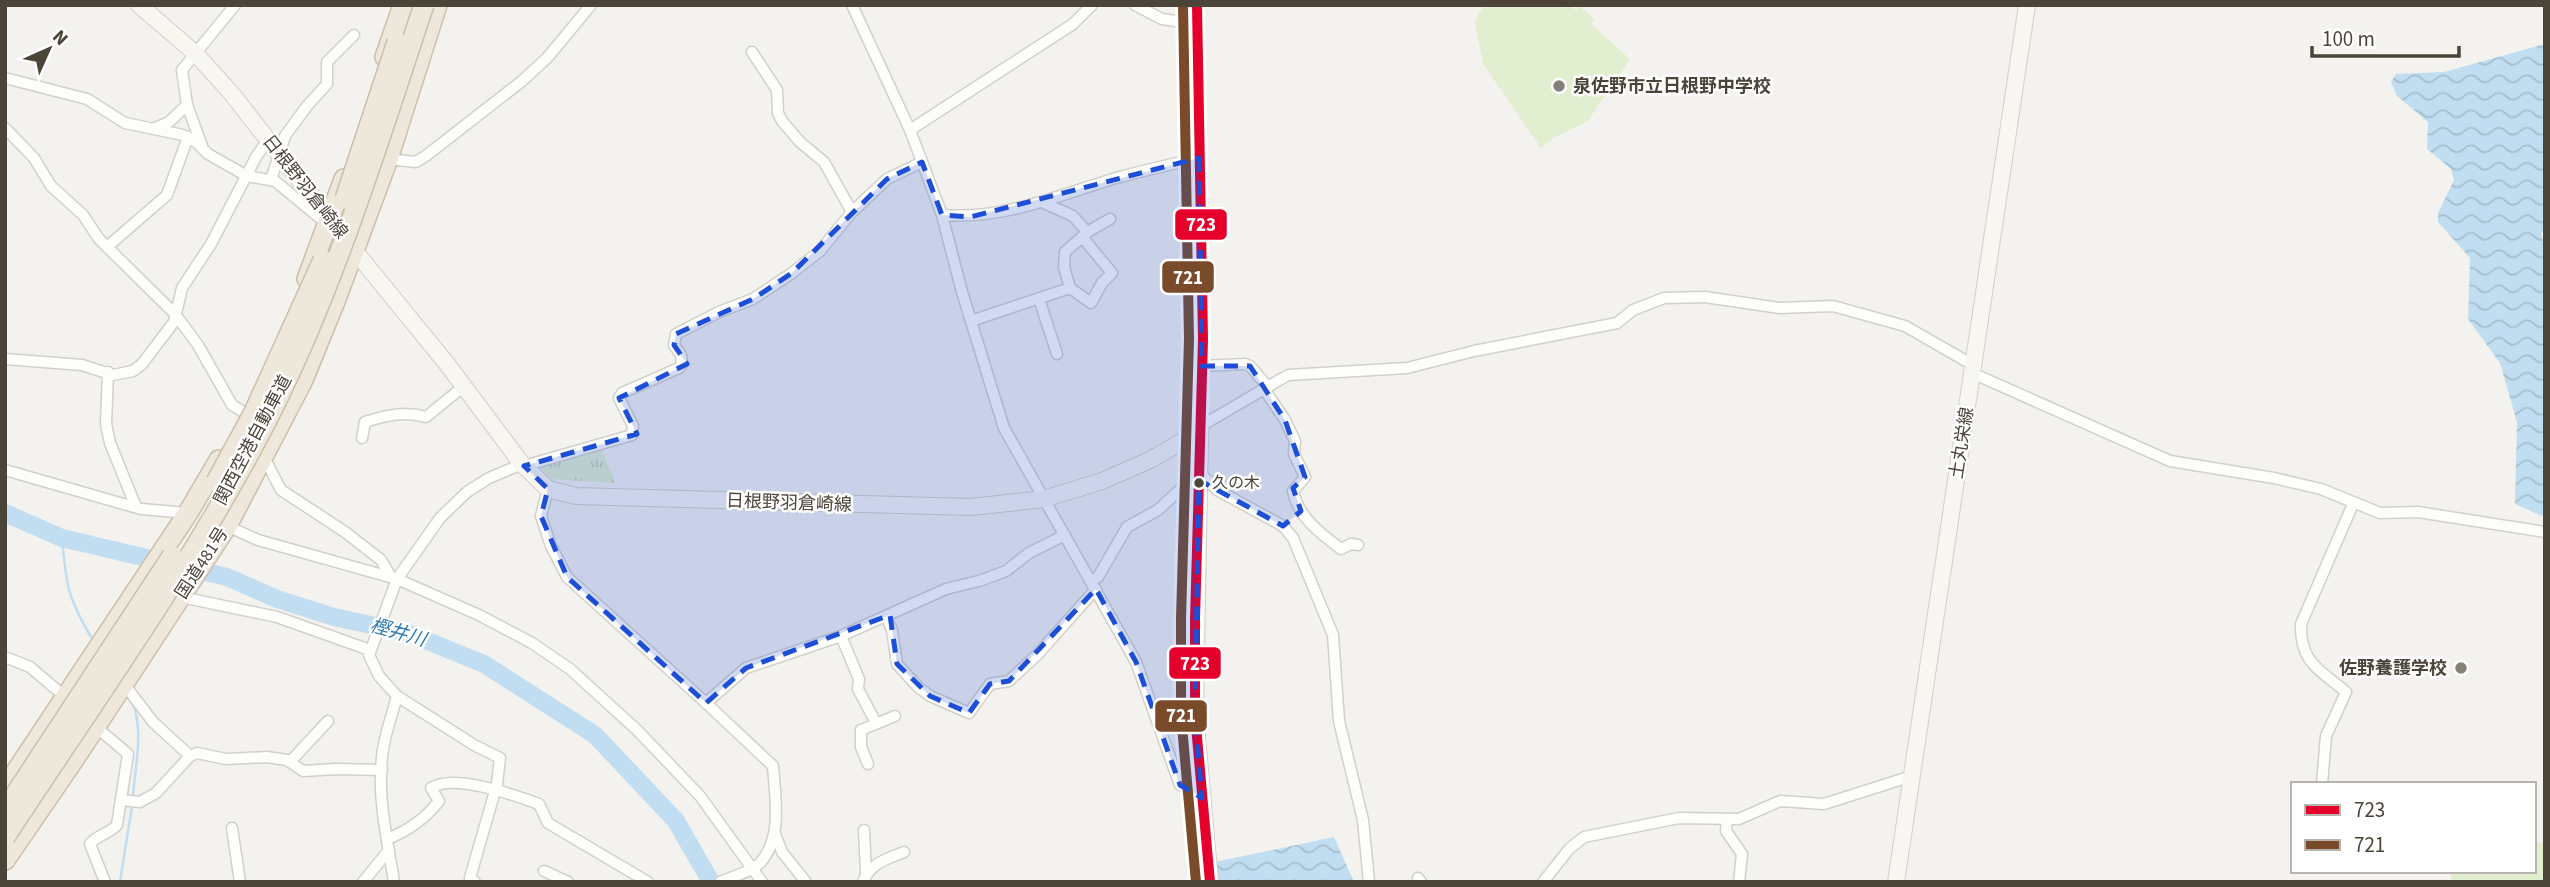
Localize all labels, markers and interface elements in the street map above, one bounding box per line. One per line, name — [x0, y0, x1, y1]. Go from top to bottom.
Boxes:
north arrow — [14, 14, 84, 84]
scale bar — [2312, 14, 2459, 58]
text: N — [46, 24, 74, 52]
text: 100 m — [2322, 24, 2375, 54]
place label: 泉佐野市立日根野中学校 — [1573, 74, 1771, 99]
marker: 泉佐野市立日根野中学校 — [1551, 78, 1567, 94]
street label: 日根野羽倉崎線 — [256, 130, 354, 244]
line badge: 723 — [1174, 208, 1228, 241]
text: 723 — [1186, 212, 1216, 239]
line badge: 721 — [1161, 260, 1215, 294]
text: 721 — [1173, 265, 1203, 292]
street label: 関西空港自動車道 — [208, 371, 298, 509]
street label: 土丸栄線 — [1944, 405, 1980, 481]
place label: 久の木 — [1212, 472, 1260, 494]
marker: 久の木 — [1192, 476, 1206, 490]
street label: 日根野羽倉崎線 — [726, 488, 852, 518]
street label: 国道481号 — [170, 522, 234, 604]
water label: 樫井川 — [367, 612, 431, 654]
line badge: 723 — [1168, 646, 1222, 680]
text: 723 — [1180, 651, 1210, 678]
place label: 佐野養護学校 — [2339, 656, 2447, 681]
marker: 佐野養護学校 — [2453, 660, 2469, 676]
line badge: 721 — [1154, 699, 1208, 733]
text: 721 — [1166, 703, 1196, 730]
legend — [2291, 782, 2536, 873]
text: 723 — [2354, 795, 2385, 825]
text: 721 — [2354, 830, 2385, 860]

